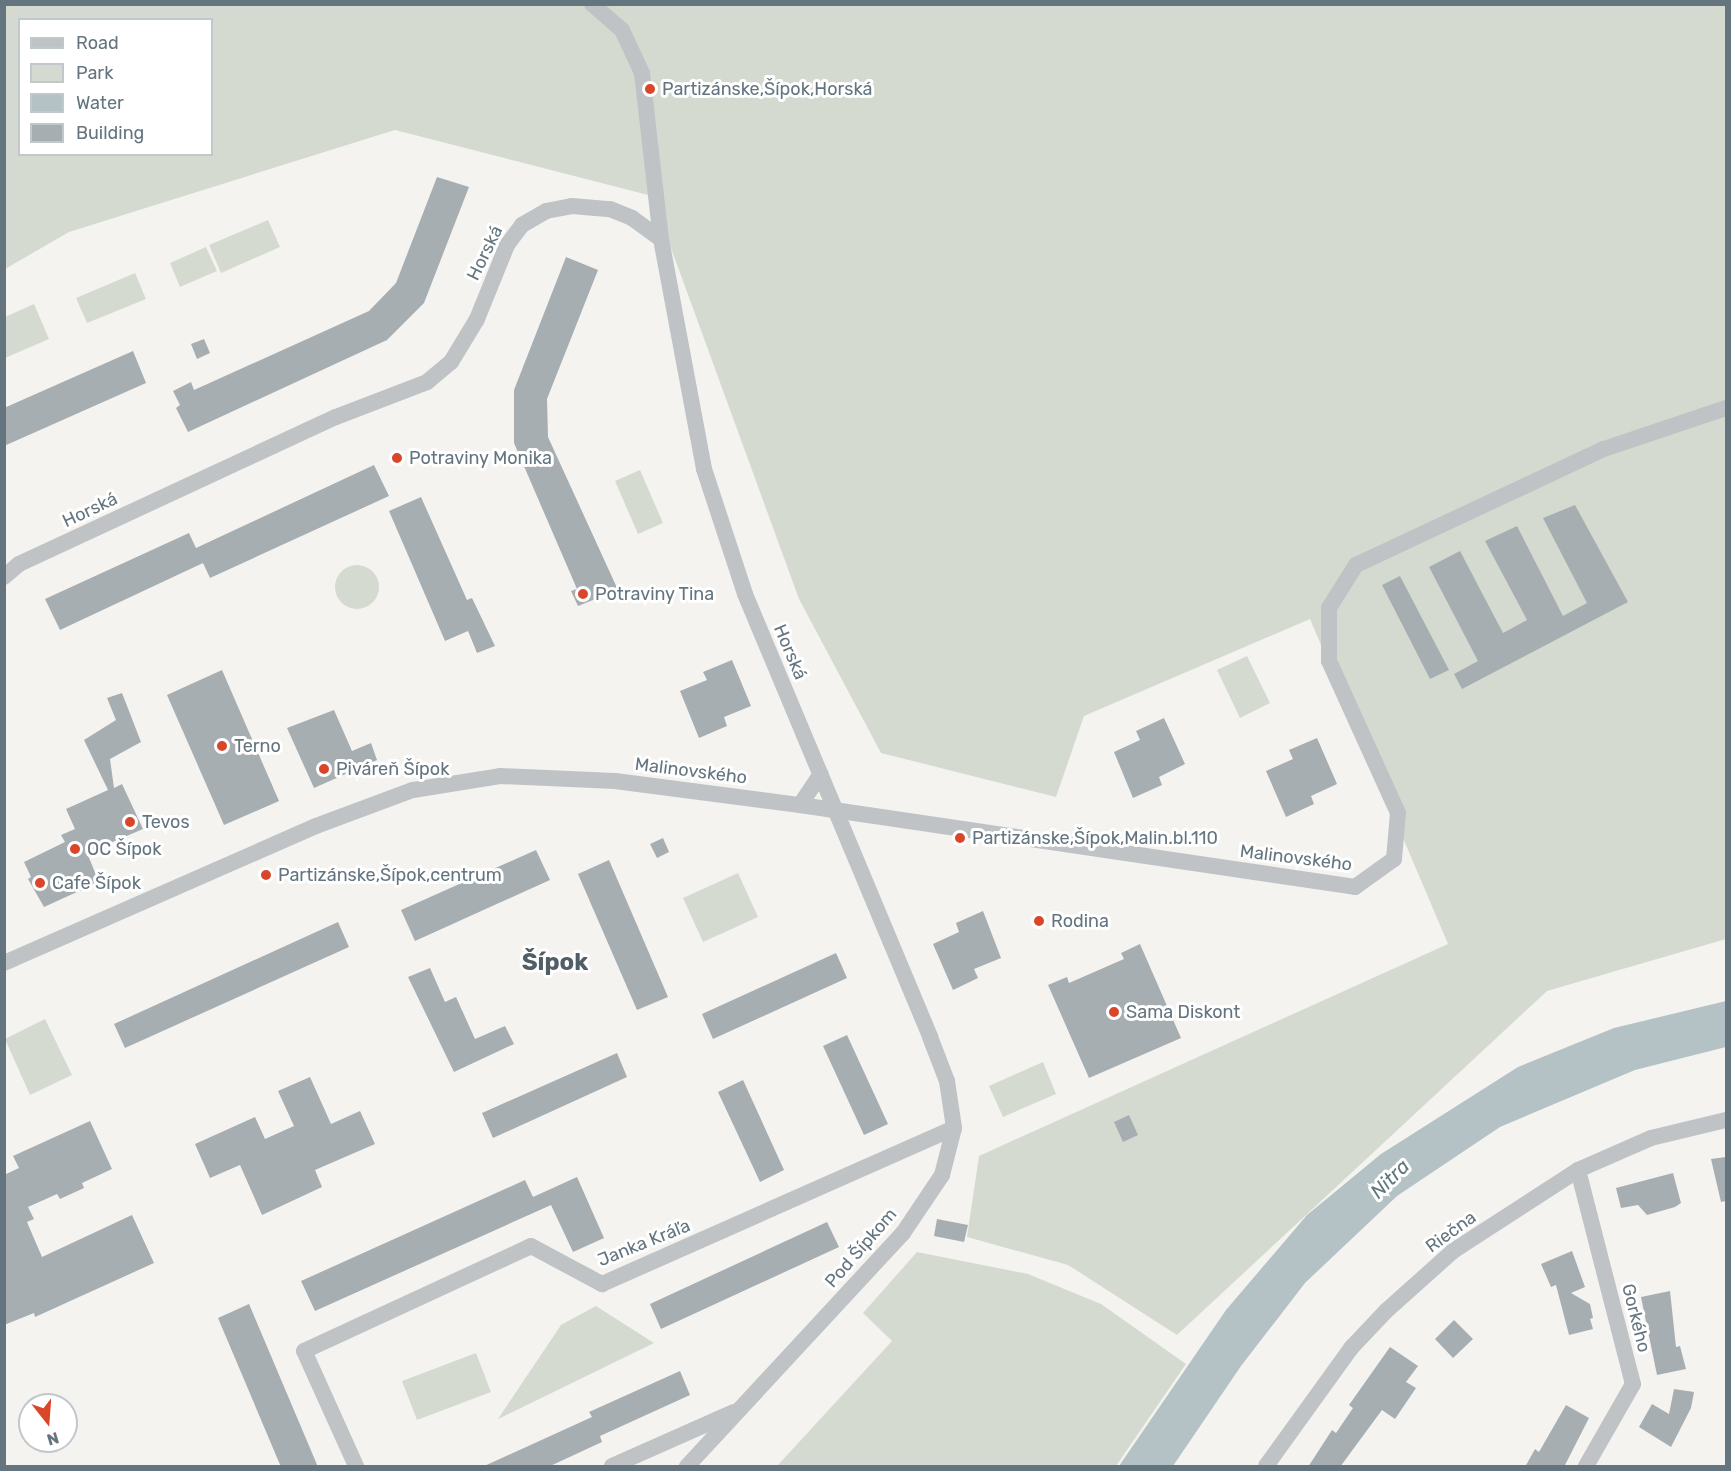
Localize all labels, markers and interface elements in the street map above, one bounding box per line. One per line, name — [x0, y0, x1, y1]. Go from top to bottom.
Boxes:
legend — [18, 18, 213, 156]
text: Road — [76, 32, 119, 54]
text: Park — [76, 62, 113, 84]
place label: Partizánske,Šípok,Horská — [662, 78, 873, 100]
marker: Partizánske,Šípok,Horská — [643, 82, 657, 96]
text: Water — [76, 92, 124, 114]
text: Building — [76, 122, 144, 144]
street label: Horská — [463, 222, 507, 284]
place label: Potraviny Monika — [409, 447, 552, 469]
marker: Potraviny Monika — [390, 451, 404, 465]
street label: Horská — [59, 488, 121, 532]
place label: Potraviny Tina — [595, 583, 715, 605]
marker: Potraviny Tina — [576, 587, 590, 601]
street label: Horská — [769, 621, 811, 683]
place label: Terno — [234, 735, 281, 757]
marker: Terno — [215, 739, 229, 753]
street label: Malinovského — [634, 753, 748, 789]
place label: Piváreň Šípok — [336, 758, 449, 780]
marker: Piváreň Šípok — [317, 762, 331, 776]
place label: Tevos — [142, 811, 190, 833]
marker: Tevos — [123, 815, 137, 829]
place label: Partizánske,Šípok,Malin.bl.110 — [972, 827, 1218, 849]
marker: Partizánske,Šípok,Malin.bl.110 — [953, 831, 967, 845]
place label: OC Šípok — [87, 838, 161, 860]
street label: Malinovského — [1239, 840, 1353, 876]
marker: OC Šípok — [68, 842, 82, 856]
place label: Partizánske,Šípok,centrum — [278, 864, 502, 886]
marker: Partizánske,Šípok,centrum — [259, 868, 273, 882]
place label: Cafe Šípok — [52, 872, 141, 894]
marker: Cafe Šípok — [33, 876, 47, 890]
place label: Rodina — [1051, 910, 1109, 932]
marker: Rodina — [1032, 914, 1046, 928]
district label: Šípok — [522, 949, 588, 977]
place label: Sama Diskont — [1126, 1001, 1240, 1023]
marker: Sama Diskont — [1107, 1005, 1121, 1019]
water label: Nitra — [1365, 1154, 1415, 1204]
street label: Pod Šípkom — [821, 1204, 901, 1292]
street label: Riečna — [1422, 1207, 1480, 1257]
street label: Janka Kráľa — [595, 1215, 693, 1271]
street label: Gorkého — [1617, 1282, 1655, 1354]
north arrow — [18, 1393, 78, 1453]
text: N — [45, 1428, 61, 1450]

